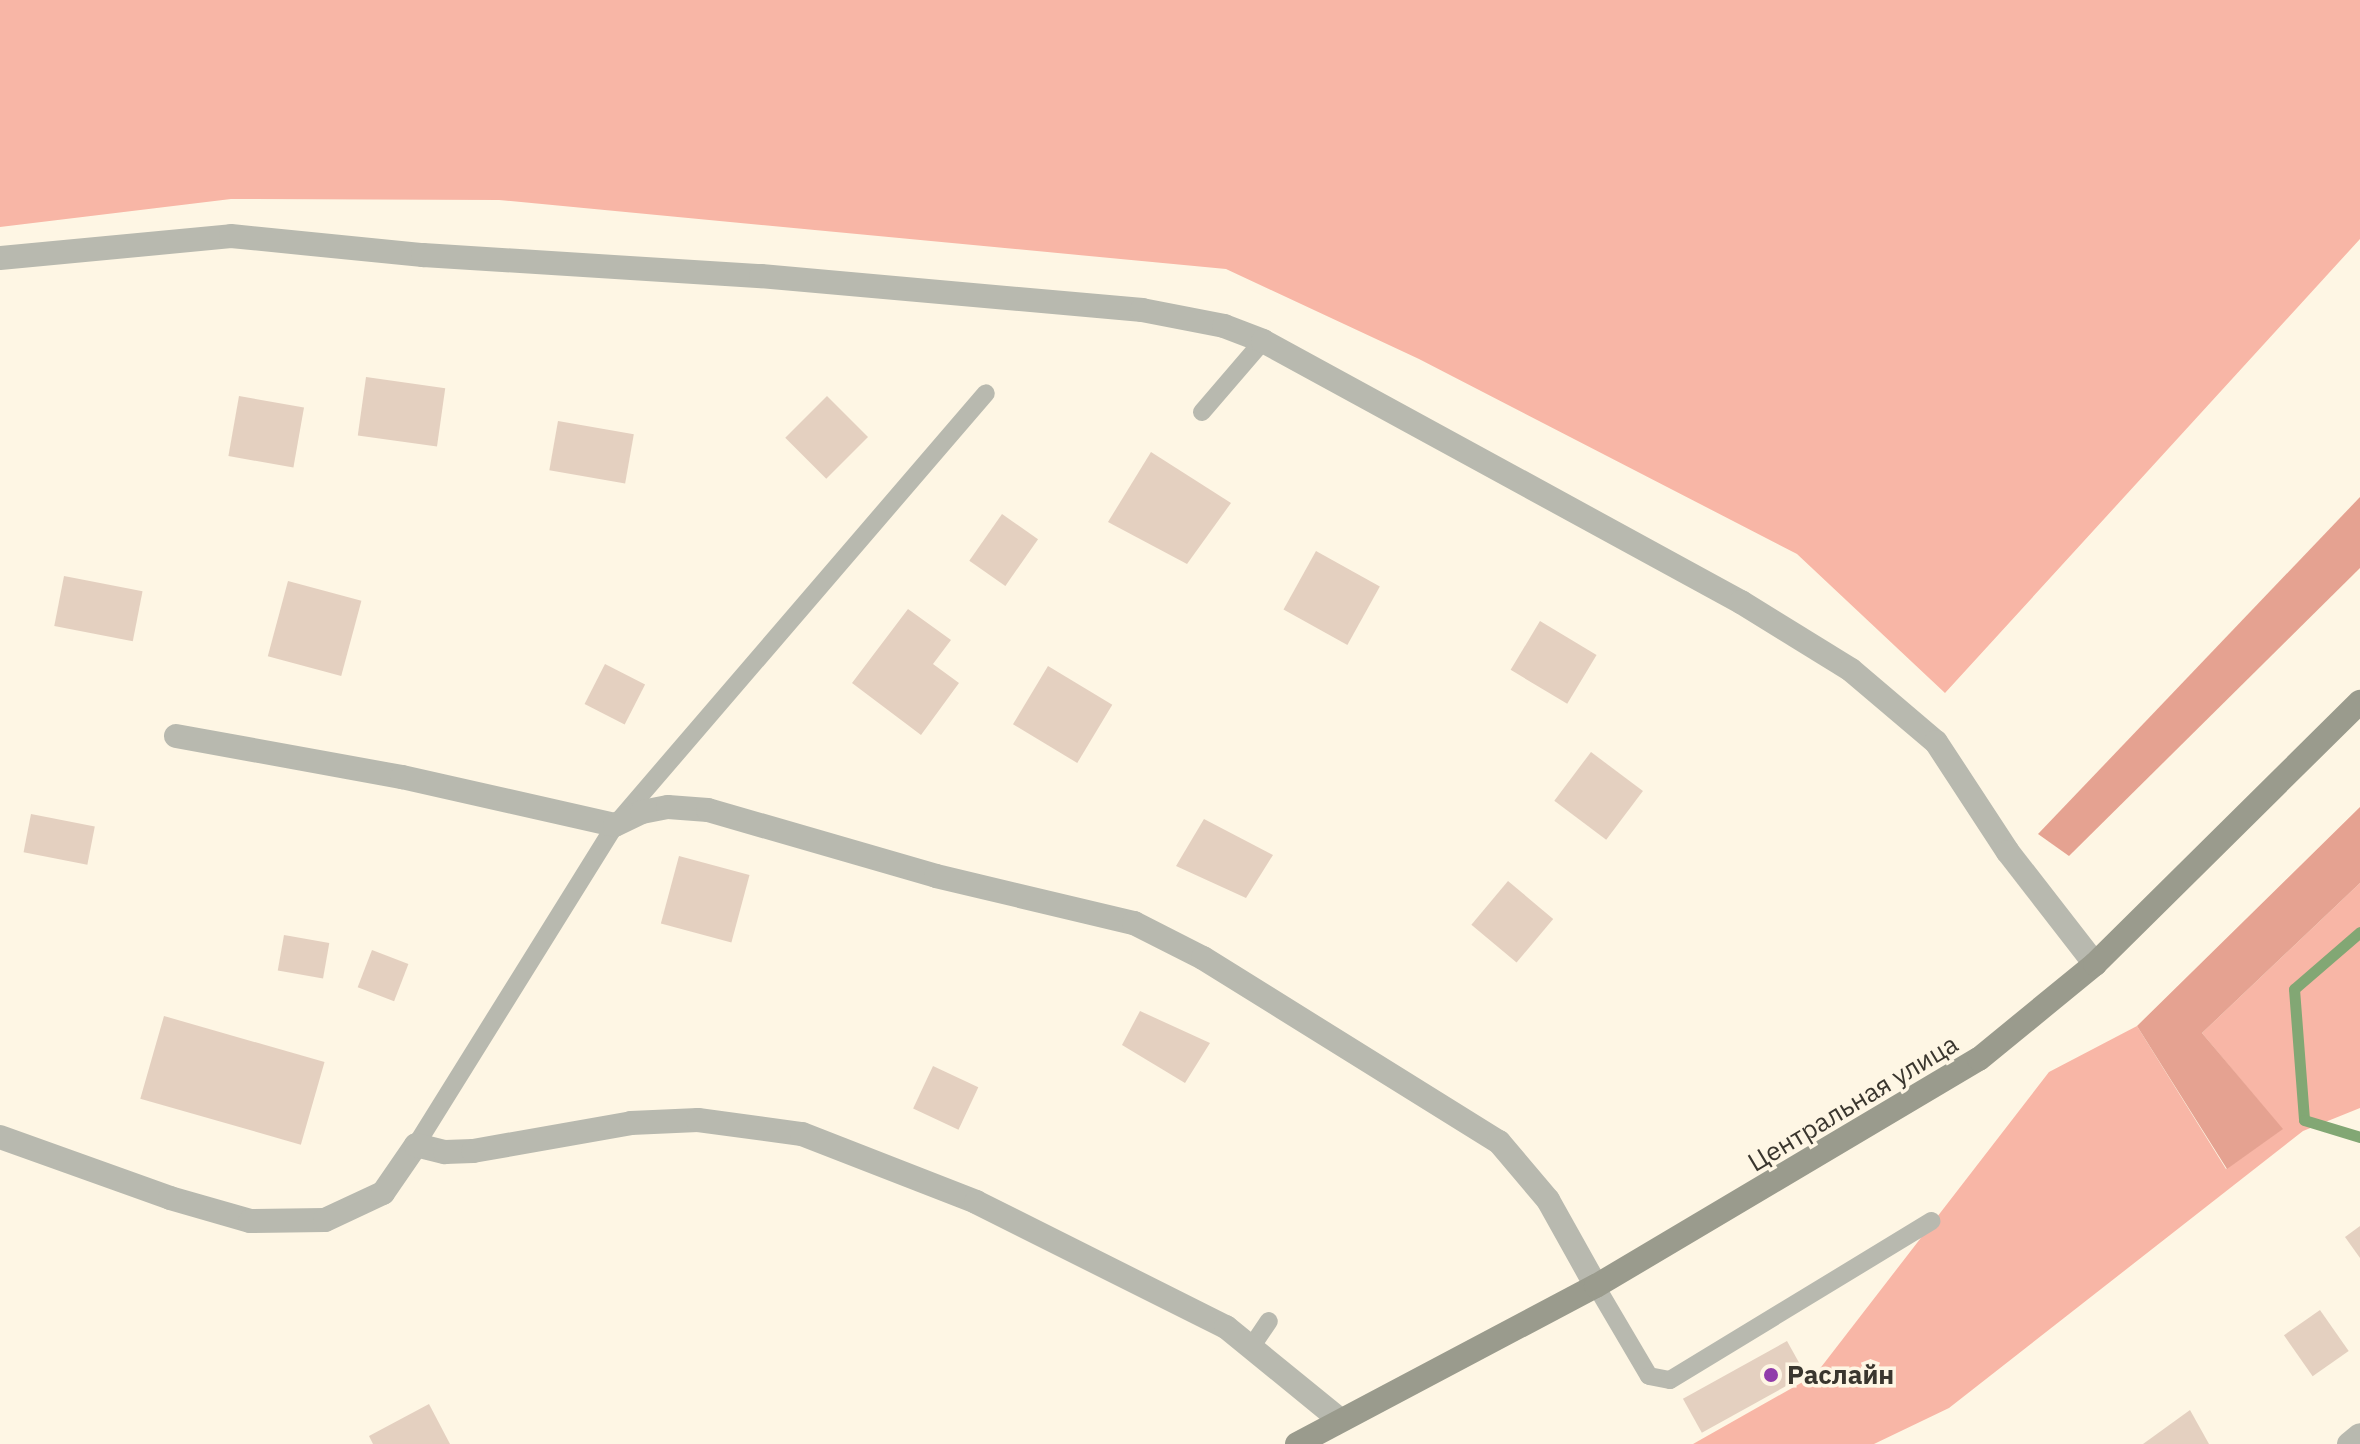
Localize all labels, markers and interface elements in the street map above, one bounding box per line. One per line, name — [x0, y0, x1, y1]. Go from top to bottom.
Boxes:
street label: Центральная улица — [1742, 1028, 1964, 1178]
place label: Раслайн — [1787, 1359, 1894, 1391]
marker: Раслайн — [1762, 1366, 1780, 1384]

